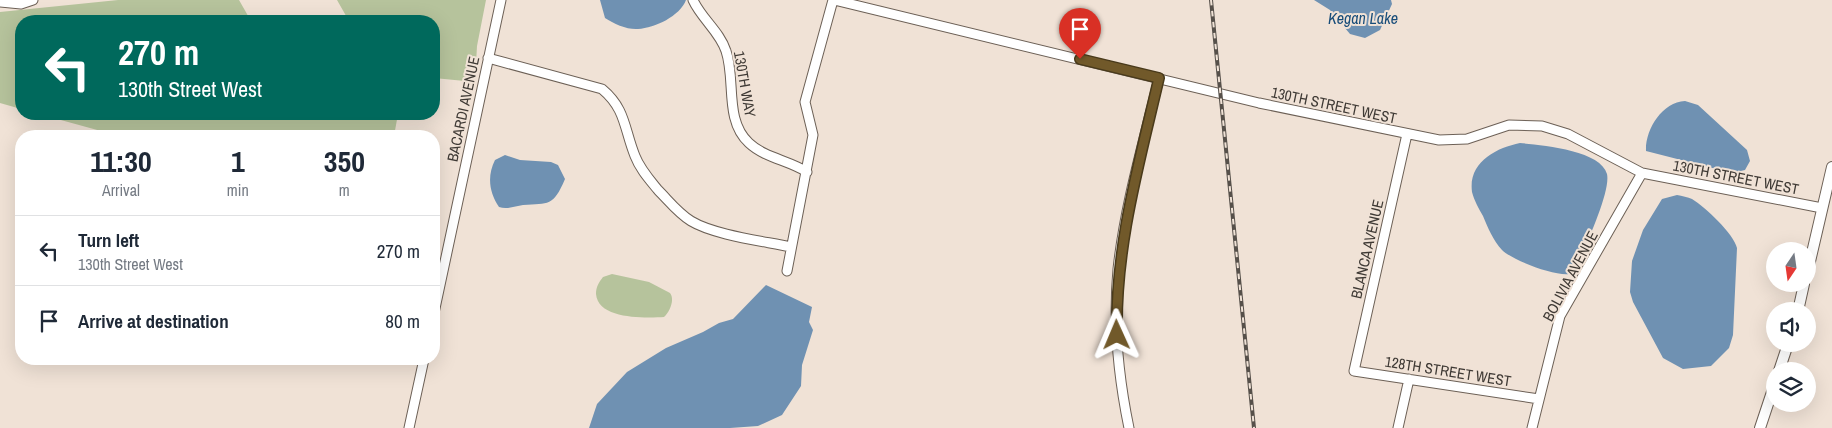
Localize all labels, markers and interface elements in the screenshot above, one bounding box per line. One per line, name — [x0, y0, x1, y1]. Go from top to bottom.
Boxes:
water label: Kegan Lake — [1328, 7, 1398, 29]
pin — [1059, 8, 1101, 59]
icon: arrive — [1066, 15, 1094, 43]
text: 270 m — [118, 29, 199, 76]
icon: left — [35, 35, 100, 100]
street label: 130TH WAY — [729, 49, 761, 120]
street label: BACARDI AVENUE — [442, 54, 484, 164]
text: 130th Street West — [118, 74, 262, 104]
street label: 130TH STREET WEST — [1269, 81, 1399, 129]
text: 11:30 — [90, 141, 152, 181]
text: 1 — [231, 141, 245, 181]
text: 350 — [324, 141, 365, 181]
street label: 130TH STREET WEST — [1671, 155, 1801, 200]
text: Arrival — [102, 179, 140, 201]
text: min — [227, 179, 249, 201]
text: m — [339, 179, 350, 201]
street label: BLANCA AVENUE — [1345, 197, 1389, 301]
text: Turn left — [78, 227, 139, 253]
street label: BOLIVIA AVENUE — [1537, 227, 1603, 325]
icon: left — [35, 237, 63, 265]
text: 270 m — [377, 238, 420, 264]
north arrow — [1766, 242, 1816, 292]
map controls — [1766, 242, 1816, 412]
text: 130th Street West — [78, 253, 183, 275]
button: sound — [1766, 302, 1816, 352]
icon: arrive — [35, 307, 63, 335]
text: Arrive at destination — [78, 308, 229, 334]
text: 80 m — [385, 308, 420, 334]
position arrow — [1090, 308, 1142, 360]
street label: 128TH STREET WEST — [1383, 351, 1513, 391]
button: layers — [1766, 362, 1816, 412]

